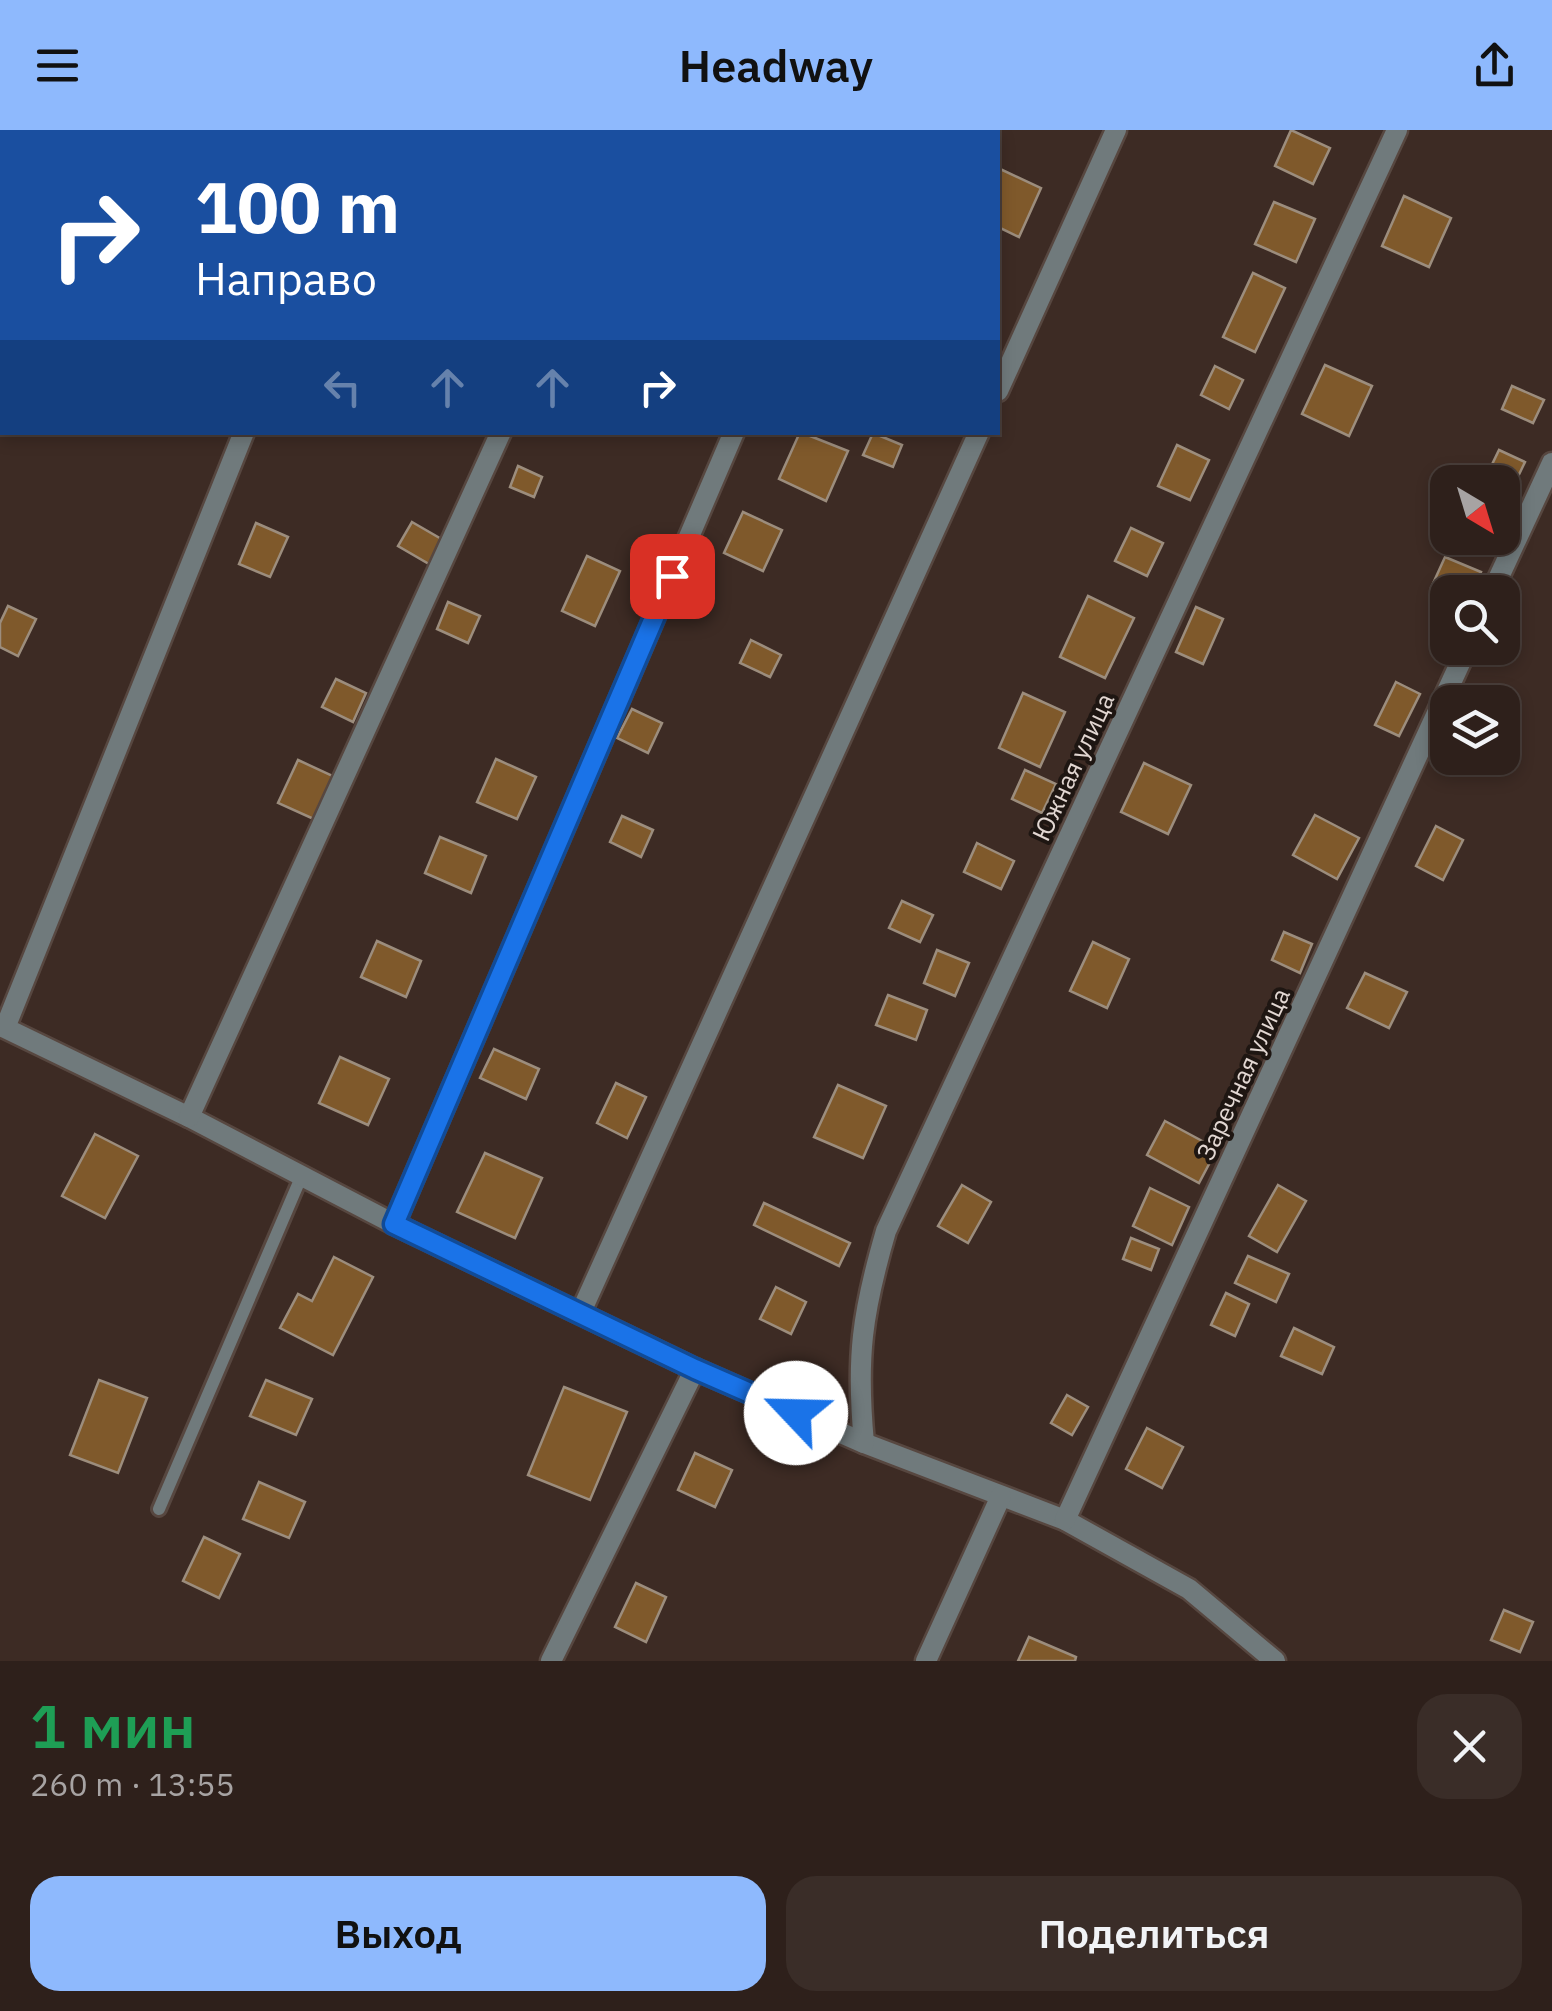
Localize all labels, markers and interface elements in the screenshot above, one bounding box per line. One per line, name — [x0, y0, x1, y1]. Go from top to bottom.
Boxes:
text: Headway — [679, 36, 873, 94]
icon: menu — [30, 38, 85, 93]
icon: share — [1467, 38, 1522, 93]
text: 100 m — [195, 161, 400, 252]
icon: right — [30, 170, 160, 300]
text: Направо — [195, 249, 377, 307]
icon: left — [315, 360, 370, 415]
icon: ahead — [420, 360, 475, 415]
icon: ahead — [525, 360, 580, 415]
icon: right — [630, 360, 685, 415]
north arrow — [1430, 465, 1520, 555]
map controls — [1430, 465, 1520, 775]
pin — [630, 534, 715, 619]
icon: arrive — [645, 549, 700, 604]
button: search — [1430, 575, 1520, 665]
button: layers — [1430, 685, 1520, 775]
street label: Южная улица — [1024, 688, 1121, 846]
street label: Заречная улица — [1188, 982, 1297, 1165]
position arrow — [744, 1361, 848, 1465]
text: 1 мин — [30, 1686, 196, 1765]
button: close — [1417, 1694, 1522, 1799]
text: 260 m · 13:55 — [30, 1763, 235, 1805]
button: Выход — [30, 1876, 766, 1991]
button: Поделиться — [786, 1876, 1522, 1991]

